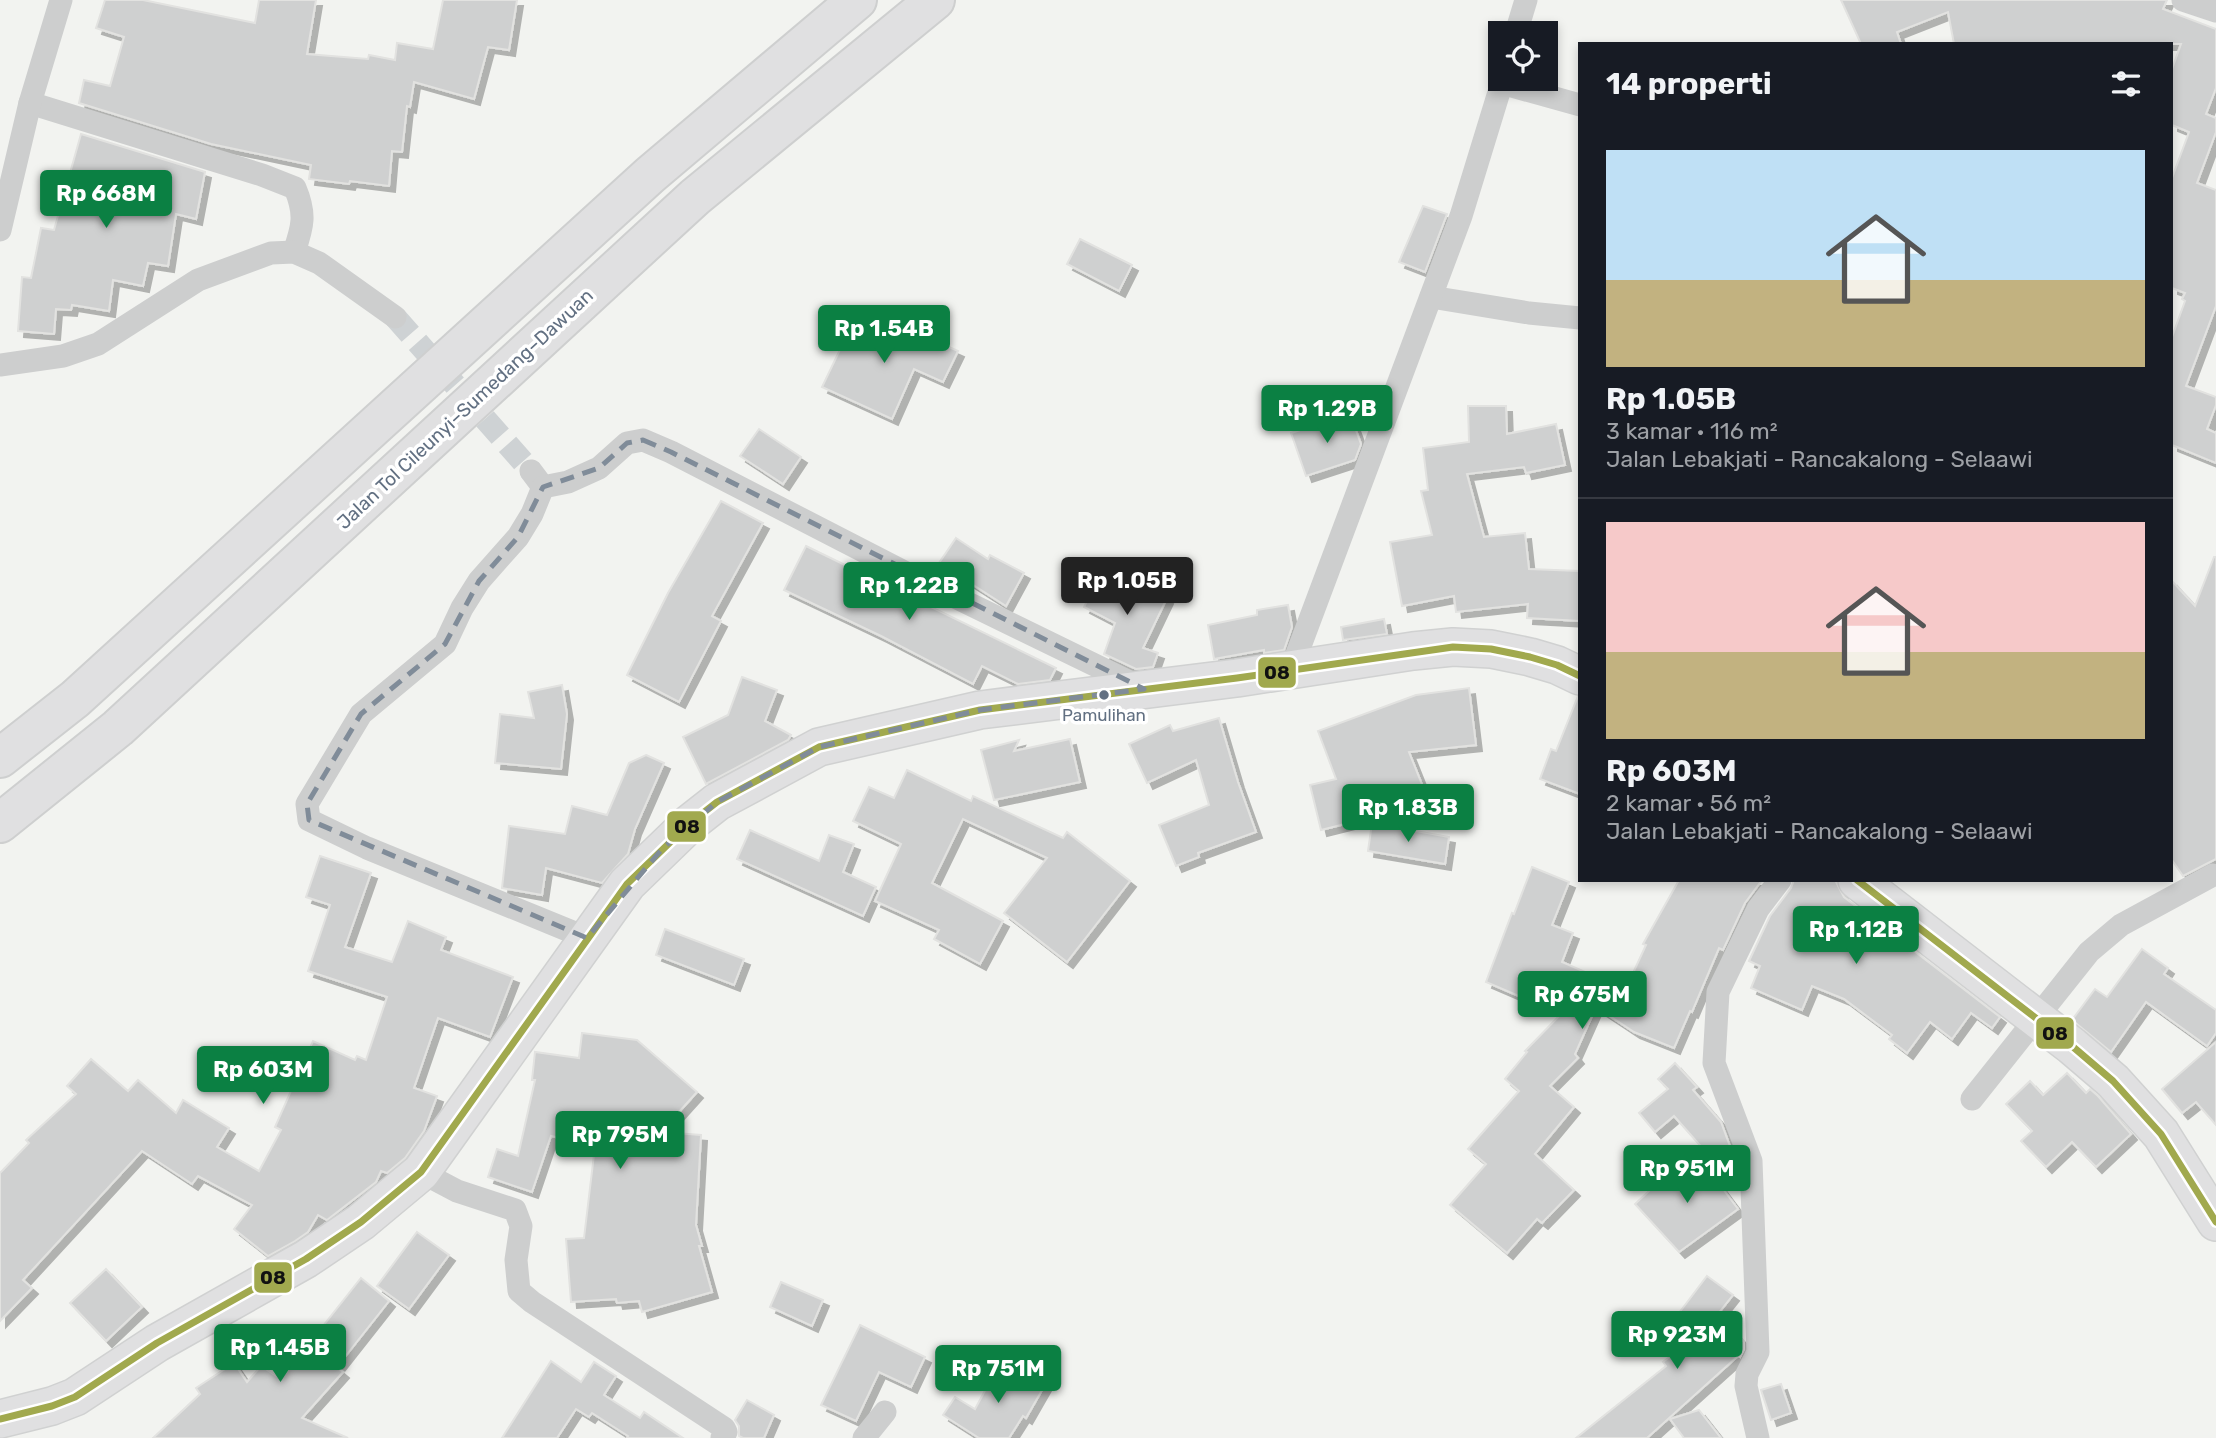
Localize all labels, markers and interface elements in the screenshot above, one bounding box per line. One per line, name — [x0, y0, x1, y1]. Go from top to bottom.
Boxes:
map controls — [1488, 21, 1558, 91]
button: locate — [1488, 21, 1558, 91]
icon: filters — [2107, 65, 2145, 103]
text: 14 properti — [1606, 66, 1772, 102]
pin: Rp 668M — [41, 170, 171, 230]
text: Rp 668M — [56, 179, 156, 207]
icon: home — [1813, 196, 1939, 322]
street label: Jalan Tol Cileunyi–Sumedang–Dawuan — [332, 284, 598, 534]
pin: Rp 1.54B — [812, 306, 956, 365]
text: Rp 1.54B — [834, 314, 934, 342]
text: Rp 1.05B — [1606, 381, 1736, 417]
pin: Rp 1.29B — [1255, 386, 1399, 445]
text: Rp 1.29B — [1277, 394, 1377, 422]
text: 3 kamar · 116 m² — [1606, 417, 1778, 445]
text: Jalan Lebakjati - Rancakalong - Selaawi — [1606, 445, 2033, 473]
pin: Rp 1.05B — [1055, 558, 1199, 617]
pin: Rp 1.22B — [837, 562, 981, 622]
text: Rp 1.05B — [1077, 566, 1177, 594]
icon: home — [1813, 568, 1939, 694]
text: Rp 1.22B — [859, 571, 959, 599]
line badge: 08 — [1257, 656, 1297, 689]
text: 08 — [1264, 661, 1290, 684]
marker: Pamulihan — [1097, 688, 1111, 702]
place label: Pamulihan — [1062, 705, 1146, 725]
text: Rp 603M — [1606, 753, 1737, 789]
pin: Rp 1.83B — [1336, 784, 1480, 844]
text: 2 kamar · 56 m² — [1606, 789, 1771, 817]
text: Rp 1.83B — [1358, 793, 1458, 821]
line badge: 08 — [666, 810, 707, 843]
text: 08 — [674, 815, 700, 838]
text: Jalan Lebakjati - Rancakalong - Selaawi — [1606, 817, 2033, 845]
pin: Rp 1.12B — [1784, 906, 1928, 966]
text: Rp 1.12B — [1809, 915, 1903, 943]
pin: Rp 675M — [1517, 972, 1647, 1031]
text: Rp 675M — [1534, 980, 1630, 1008]
line badge: 08 — [2035, 1016, 2075, 1050]
text: 08 — [2042, 1022, 2068, 1045]
pin: Rp 603M — [198, 1046, 328, 1106]
text: Rp 603M — [213, 1055, 313, 1083]
pin: Rp 795M — [555, 1112, 685, 1171]
text: Rp 795M — [571, 1120, 669, 1148]
pin: Rp 951M — [1622, 1146, 1752, 1205]
text: Rp 951M — [1639, 1154, 1735, 1182]
line badge: 08 — [253, 1261, 293, 1294]
text: 08 — [260, 1266, 286, 1289]
pin: Rp 923M — [1612, 1312, 1742, 1371]
text: Rp 923M — [1627, 1320, 1727, 1348]
pin: Rp 1.45B — [208, 1324, 352, 1384]
text: Rp 1.45B — [230, 1333, 330, 1361]
pin: Rp 751M — [933, 1346, 1063, 1405]
text: Rp 751M — [951, 1354, 1045, 1382]

